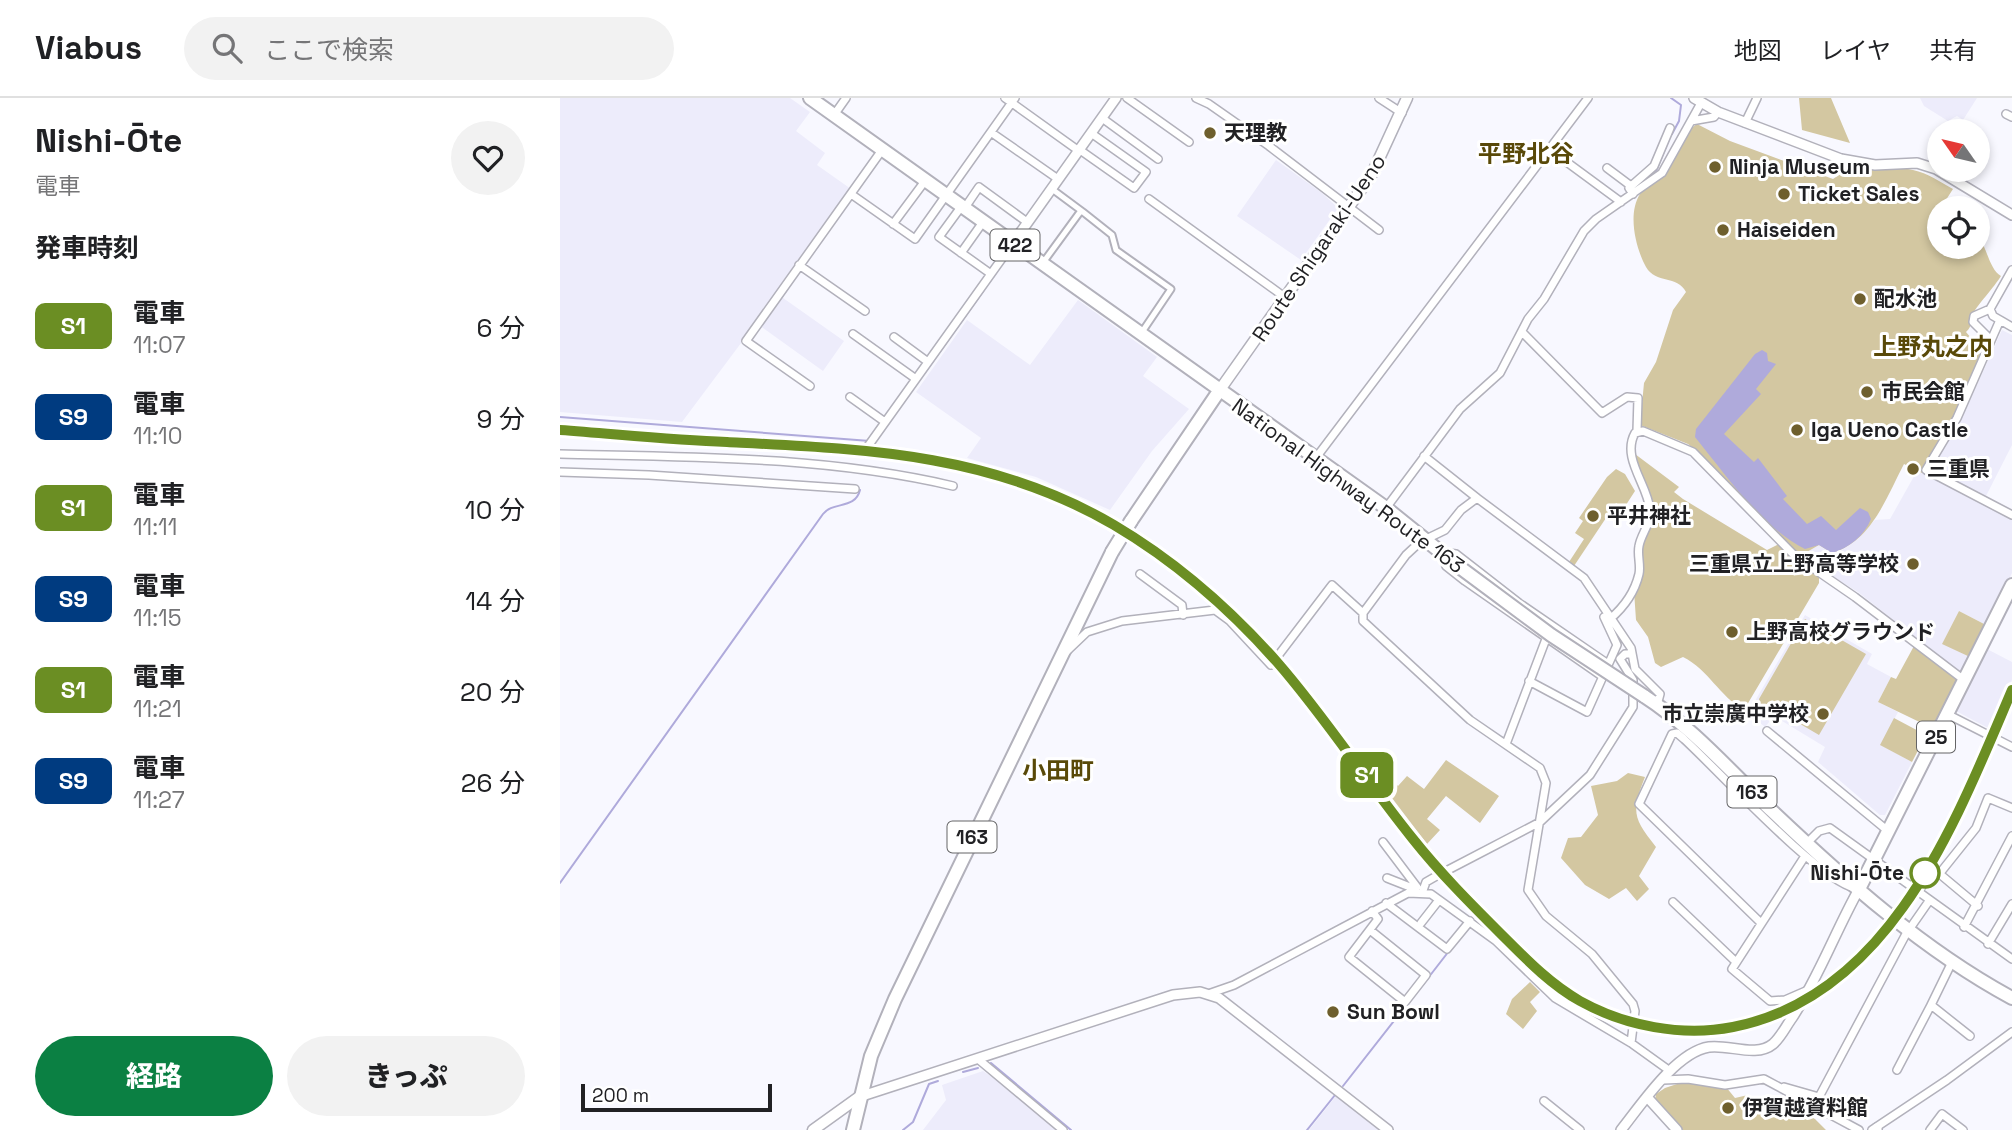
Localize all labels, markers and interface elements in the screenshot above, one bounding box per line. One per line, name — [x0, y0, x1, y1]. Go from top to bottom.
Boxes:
search box — [184, 17, 674, 80]
text: Viabus — [35, 27, 142, 69]
icon: search — [208, 29, 246, 67]
text: ここで検索 — [264, 33, 394, 67]
text: 地図 — [1734, 35, 1782, 66]
text: レイヤ — [1820, 35, 1891, 66]
text: 共有 — [1929, 35, 1977, 66]
place label: 天理教 — [1224, 119, 1287, 146]
north arrow — [1927, 119, 1990, 182]
map controls — [1927, 119, 1990, 259]
text: Nishi-Ōte — [35, 120, 182, 162]
button: heart — [451, 121, 525, 195]
marker: 天理教 — [1202, 125, 1218, 141]
district label: 平野北谷 — [1478, 138, 1574, 169]
street label: Route Shigaraki-Ueno — [1246, 149, 1391, 347]
place label: Ninja Museum — [1729, 153, 1870, 180]
marker: Ninja Museum — [1707, 159, 1723, 175]
text: 電車 — [35, 171, 81, 201]
place label: Ticket Sales — [1798, 180, 1919, 207]
marker: Ticket Sales — [1776, 186, 1792, 202]
button: locate — [1927, 196, 1990, 259]
place label: Haiseiden — [1737, 216, 1836, 243]
marker: Haiseiden — [1715, 222, 1731, 238]
road number: 422 — [990, 230, 1040, 260]
text: 発車時刻 — [35, 231, 139, 265]
place label: 配水池 — [1874, 285, 1937, 312]
marker: 配水池 — [1852, 291, 1868, 307]
text: 電車 — [133, 296, 185, 330]
text: S1 — [61, 310, 86, 341]
text: 6 分 — [476, 311, 525, 345]
text: 11:07 — [133, 330, 185, 360]
district label: 上野丸之内 — [1873, 331, 1993, 362]
place label: 市民会館 — [1881, 378, 1965, 405]
marker: 市民会館 — [1859, 384, 1875, 400]
text: 電車 — [133, 387, 185, 421]
street label: National Highway Route 163 — [1227, 392, 1470, 579]
text: S9 — [59, 401, 88, 432]
text: 9 分 — [476, 402, 525, 436]
place label: Iga Ueno Castle — [1811, 416, 1968, 443]
text: 11:10 — [133, 421, 182, 451]
marker: Iga Ueno Castle — [1789, 422, 1805, 438]
place label: 三重県 — [1927, 455, 1990, 482]
marker: 三重県 — [1905, 461, 1921, 477]
text: 電車 — [133, 478, 185, 512]
text: S1 — [61, 492, 86, 523]
text: 10 分 — [465, 493, 525, 527]
place label: 平井神社 — [1607, 502, 1691, 529]
marker: 平井神社 — [1585, 508, 1601, 524]
text: 11:11 — [133, 512, 177, 542]
place label: 三重県立上野高等学校 — [1689, 550, 1899, 577]
marker: 三重県立上野高等学校 — [1905, 556, 1921, 572]
text: 電車 — [133, 569, 185, 603]
text: S9 — [59, 583, 88, 614]
text: 14 分 — [465, 584, 525, 618]
text: 11:15 — [133, 603, 181, 633]
place label: 上野高校グラウンド — [1746, 618, 1935, 645]
marker: 上野高校グラウンド — [1724, 624, 1740, 640]
text: 電車 — [133, 660, 185, 694]
text: S1 — [61, 674, 86, 705]
text: 20 分 — [460, 675, 525, 709]
text: 11:21 — [133, 694, 182, 724]
place label: 市立崇廣中学校 — [1662, 700, 1809, 727]
marker: 市立崇廣中学校 — [1815, 706, 1831, 722]
road number: 25 — [1917, 722, 1955, 752]
text: 電車 — [133, 751, 185, 785]
line badge: S1 — [1336, 752, 1398, 798]
district label: 小田町 — [1022, 755, 1094, 786]
text: S1 — [1354, 759, 1380, 790]
text: S9 — [59, 765, 88, 796]
text: 26 分 — [461, 766, 525, 800]
road number: 163 — [1728, 776, 1776, 807]
text: 11:27 — [133, 785, 185, 815]
road number: 163 — [948, 822, 996, 852]
marker: Nishi-Ōte — [1910, 858, 1940, 888]
place label: Nishi-Ōte — [1810, 859, 1904, 886]
place label: Sun Bowl — [1347, 998, 1440, 1025]
marker: Sun Bowl — [1325, 1004, 1341, 1020]
button: 経路 — [35, 1036, 273, 1116]
button: きっぷ — [287, 1036, 525, 1116]
scale bar — [581, 1081, 772, 1113]
text: 200 m — [592, 1083, 649, 1108]
place label: 伊賀越資料館 — [1742, 1094, 1868, 1121]
marker: 伊賀越資料館 — [1720, 1100, 1736, 1116]

